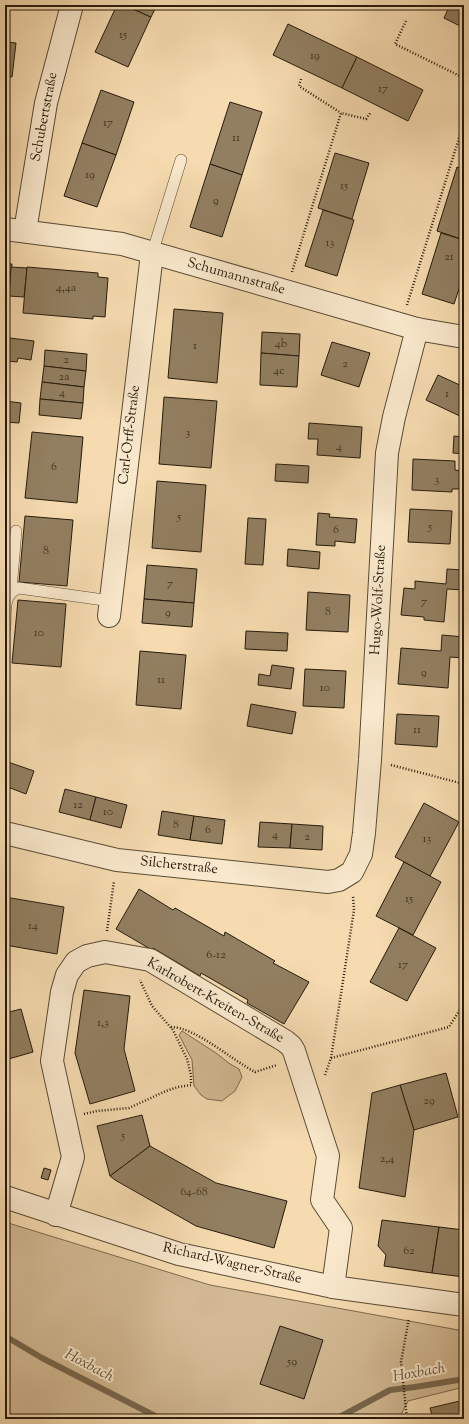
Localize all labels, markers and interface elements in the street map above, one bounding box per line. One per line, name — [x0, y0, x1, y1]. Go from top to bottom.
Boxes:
house number: 15 — [119, 26, 127, 44]
house number: 19 — [310, 47, 320, 65]
street label: Schubertstraße — [27, 71, 63, 163]
house number: 17 — [378, 80, 388, 98]
house number: 17 — [103, 114, 113, 132]
house number: 11 — [232, 129, 240, 147]
house number: 19 — [85, 166, 95, 184]
house number: 15 — [340, 177, 348, 195]
house number: 9 — [213, 192, 219, 210]
house number: 13 — [326, 234, 335, 252]
house number: 21 — [444, 248, 454, 266]
street label: Schumannstraße — [185, 253, 287, 301]
house number: 4,4a — [56, 279, 77, 297]
house number: 4b — [275, 335, 288, 353]
house number: 1 — [193, 337, 197, 355]
house number: 2 — [63, 351, 69, 369]
house number: 2 — [342, 355, 348, 373]
house number: 4c — [273, 362, 285, 380]
house number: 2a — [58, 368, 70, 386]
house number: 4 — [59, 384, 65, 402]
street label: Carl-Orff-Straße — [114, 384, 146, 486]
house number: 1 — [445, 385, 449, 403]
house number: 3 — [186, 424, 191, 442]
house number: 4 — [336, 438, 342, 456]
house number: 6 — [51, 458, 57, 476]
house number: 3 — [435, 471, 440, 489]
house number: 5 — [176, 508, 181, 526]
house number: 5 — [427, 518, 432, 536]
house number: 6 — [333, 521, 339, 539]
house number: 8 — [43, 542, 49, 560]
street label: Hugo-Wolf-Straße — [366, 544, 392, 656]
house number: 7 — [167, 575, 173, 593]
house number: 7 — [421, 593, 427, 611]
house number: 8 — [325, 603, 331, 621]
house number: 9 — [165, 604, 171, 622]
house number: 10 — [34, 624, 44, 642]
house number: 9 — [421, 664, 427, 682]
house number: 11 — [157, 671, 165, 689]
house number: 10 — [320, 679, 330, 697]
house number: 11 — [413, 721, 421, 739]
house number: 12 — [73, 796, 83, 814]
house number: 10 — [103, 803, 113, 821]
house number: 8 — [173, 816, 179, 834]
house number: 6 — [205, 821, 211, 839]
house number: 4 — [272, 826, 278, 844]
house number: 2 — [304, 828, 310, 846]
house number: 13 — [423, 830, 432, 848]
street label: Silcherstraße — [139, 852, 219, 880]
house number: 15 — [405, 890, 413, 908]
house number: 14 — [28, 917, 38, 935]
house number: 6-12 — [206, 946, 226, 964]
street label: Karlrobert-Kreiten-Straße — [143, 953, 287, 1049]
house number: 17 — [398, 956, 408, 974]
house number: 1,3 — [97, 1014, 109, 1032]
house number: 29 — [423, 1092, 435, 1110]
house number: 5 — [120, 1127, 125, 1145]
house number: 2,4 — [380, 1150, 394, 1168]
house number: 64-68 — [180, 1183, 208, 1201]
street label: Richard-Wagner-Straße — [161, 1238, 303, 1290]
house number: 62 — [403, 1242, 415, 1260]
water label: Hoxbach — [61, 1344, 118, 1388]
house number: 59 — [286, 1353, 297, 1371]
water label: Hoxbach — [391, 1358, 447, 1388]

